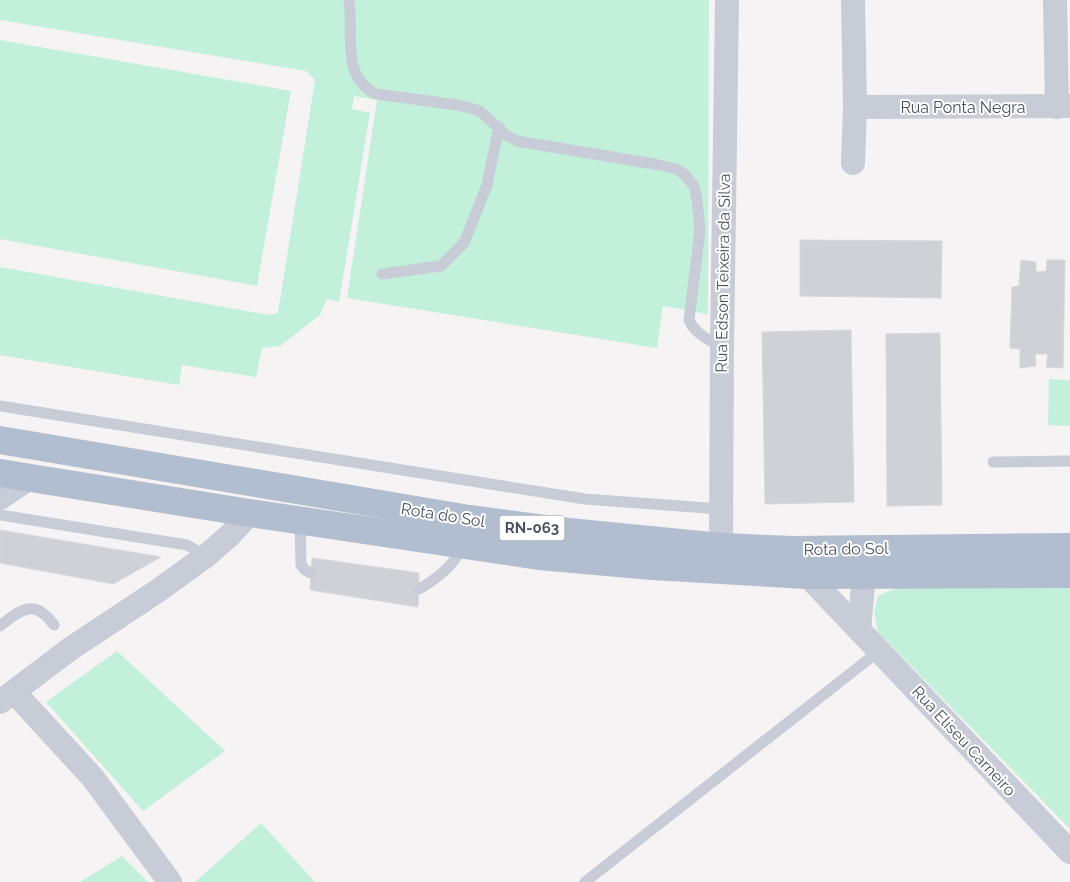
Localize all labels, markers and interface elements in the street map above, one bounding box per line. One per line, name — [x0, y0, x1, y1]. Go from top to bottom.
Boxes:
street label: Rua Ponta Negra — [900, 98, 1026, 117]
street label: Rua Edson Teixeira da Silva — [712, 173, 734, 373]
street label: Rota do Sol — [400, 499, 487, 531]
road number: RN-063 — [500, 516, 564, 540]
street label: Rota do Sol — [803, 539, 889, 559]
street label: Rua Eliseu Carneiro — [908, 682, 1020, 800]

